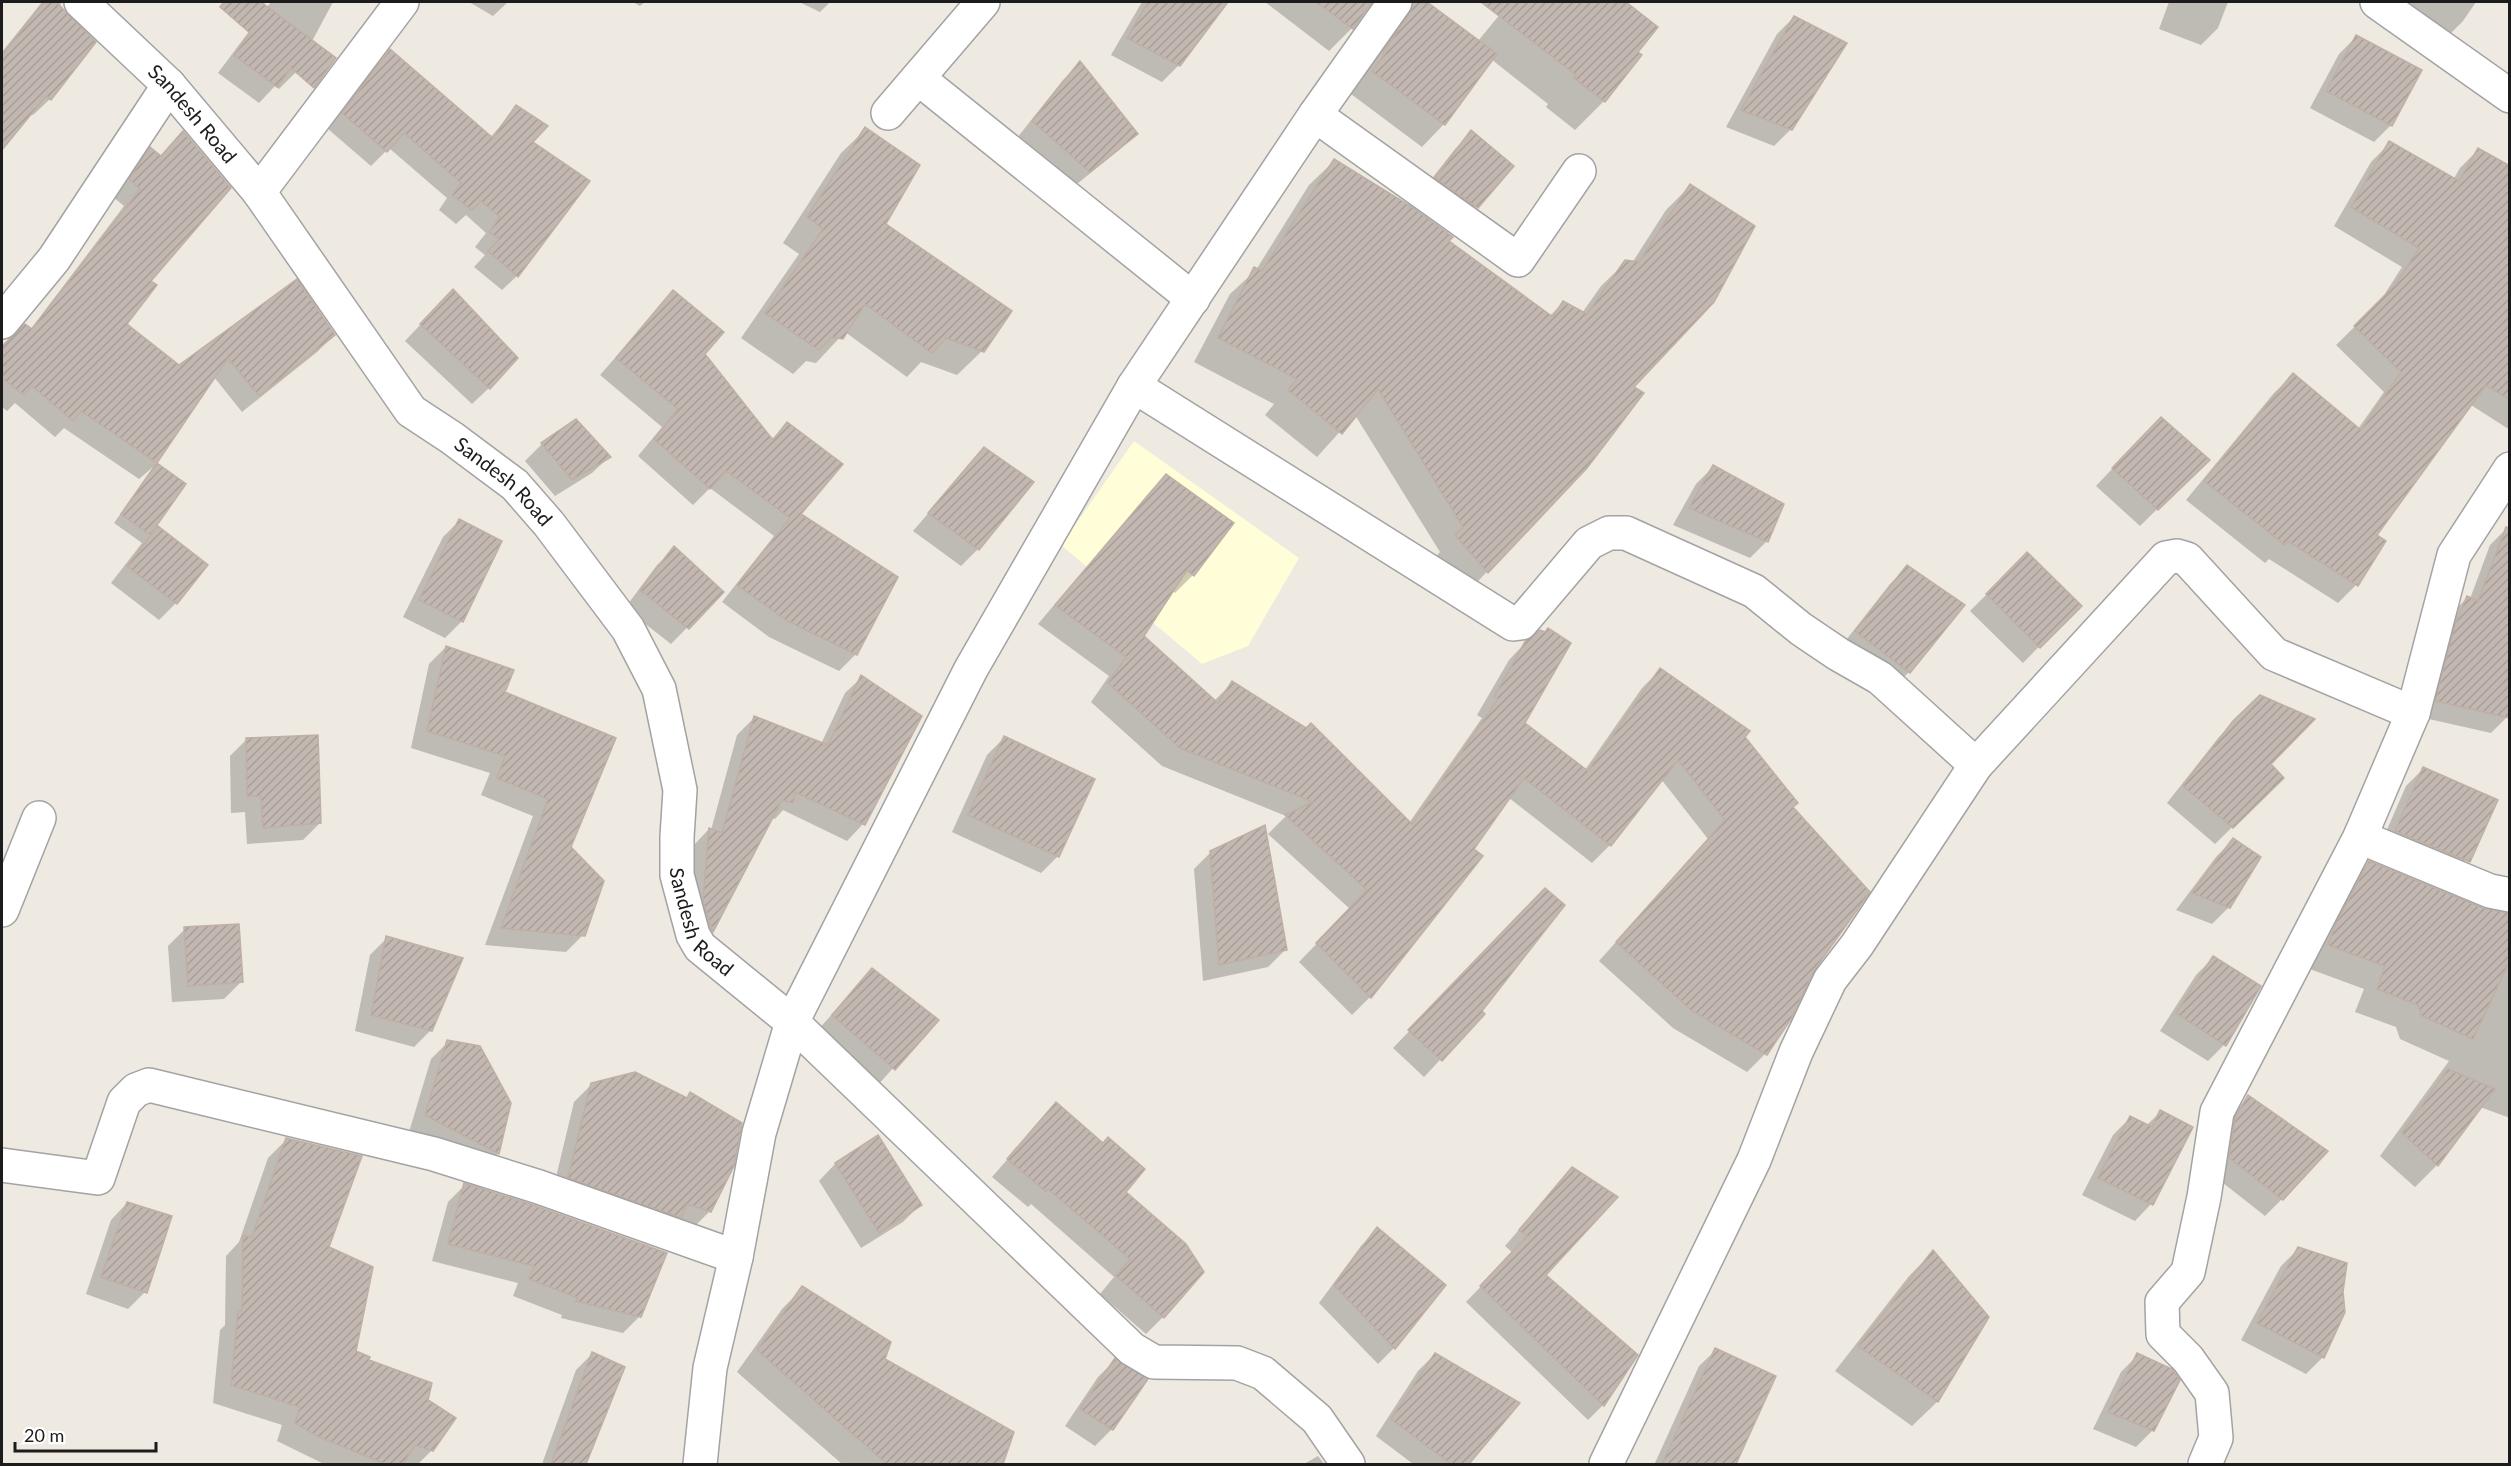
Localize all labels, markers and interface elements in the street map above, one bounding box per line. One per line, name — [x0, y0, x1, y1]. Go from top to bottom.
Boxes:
street label: Sandesh Road — [144, 59, 242, 167]
street label: Sandesh Road — [450, 431, 558, 530]
street label: Sandesh Road — [666, 868, 739, 980]
scale bar — [15, 1415, 156, 1453]
text: 20 m — [24, 1424, 64, 1446]

